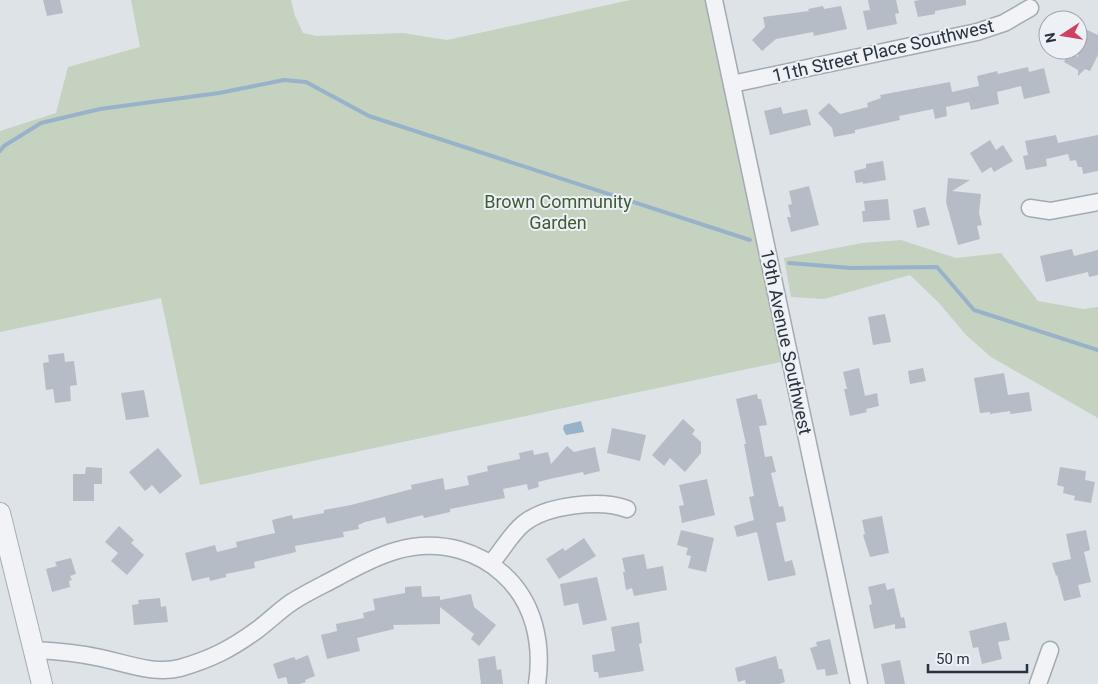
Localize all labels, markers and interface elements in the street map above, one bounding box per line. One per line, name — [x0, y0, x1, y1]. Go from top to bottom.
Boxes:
north arrow — [1038, 10, 1088, 60]
street label: 11th Street Place Southwest — [770, 15, 996, 86]
text: N — [1041, 31, 1059, 44]
park label: Brown Community Garden — [484, 191, 632, 233]
street label: 19th Avenue Southwest — [757, 247, 816, 436]
scale bar — [928, 642, 1027, 674]
text: 50 m — [936, 650, 970, 668]

